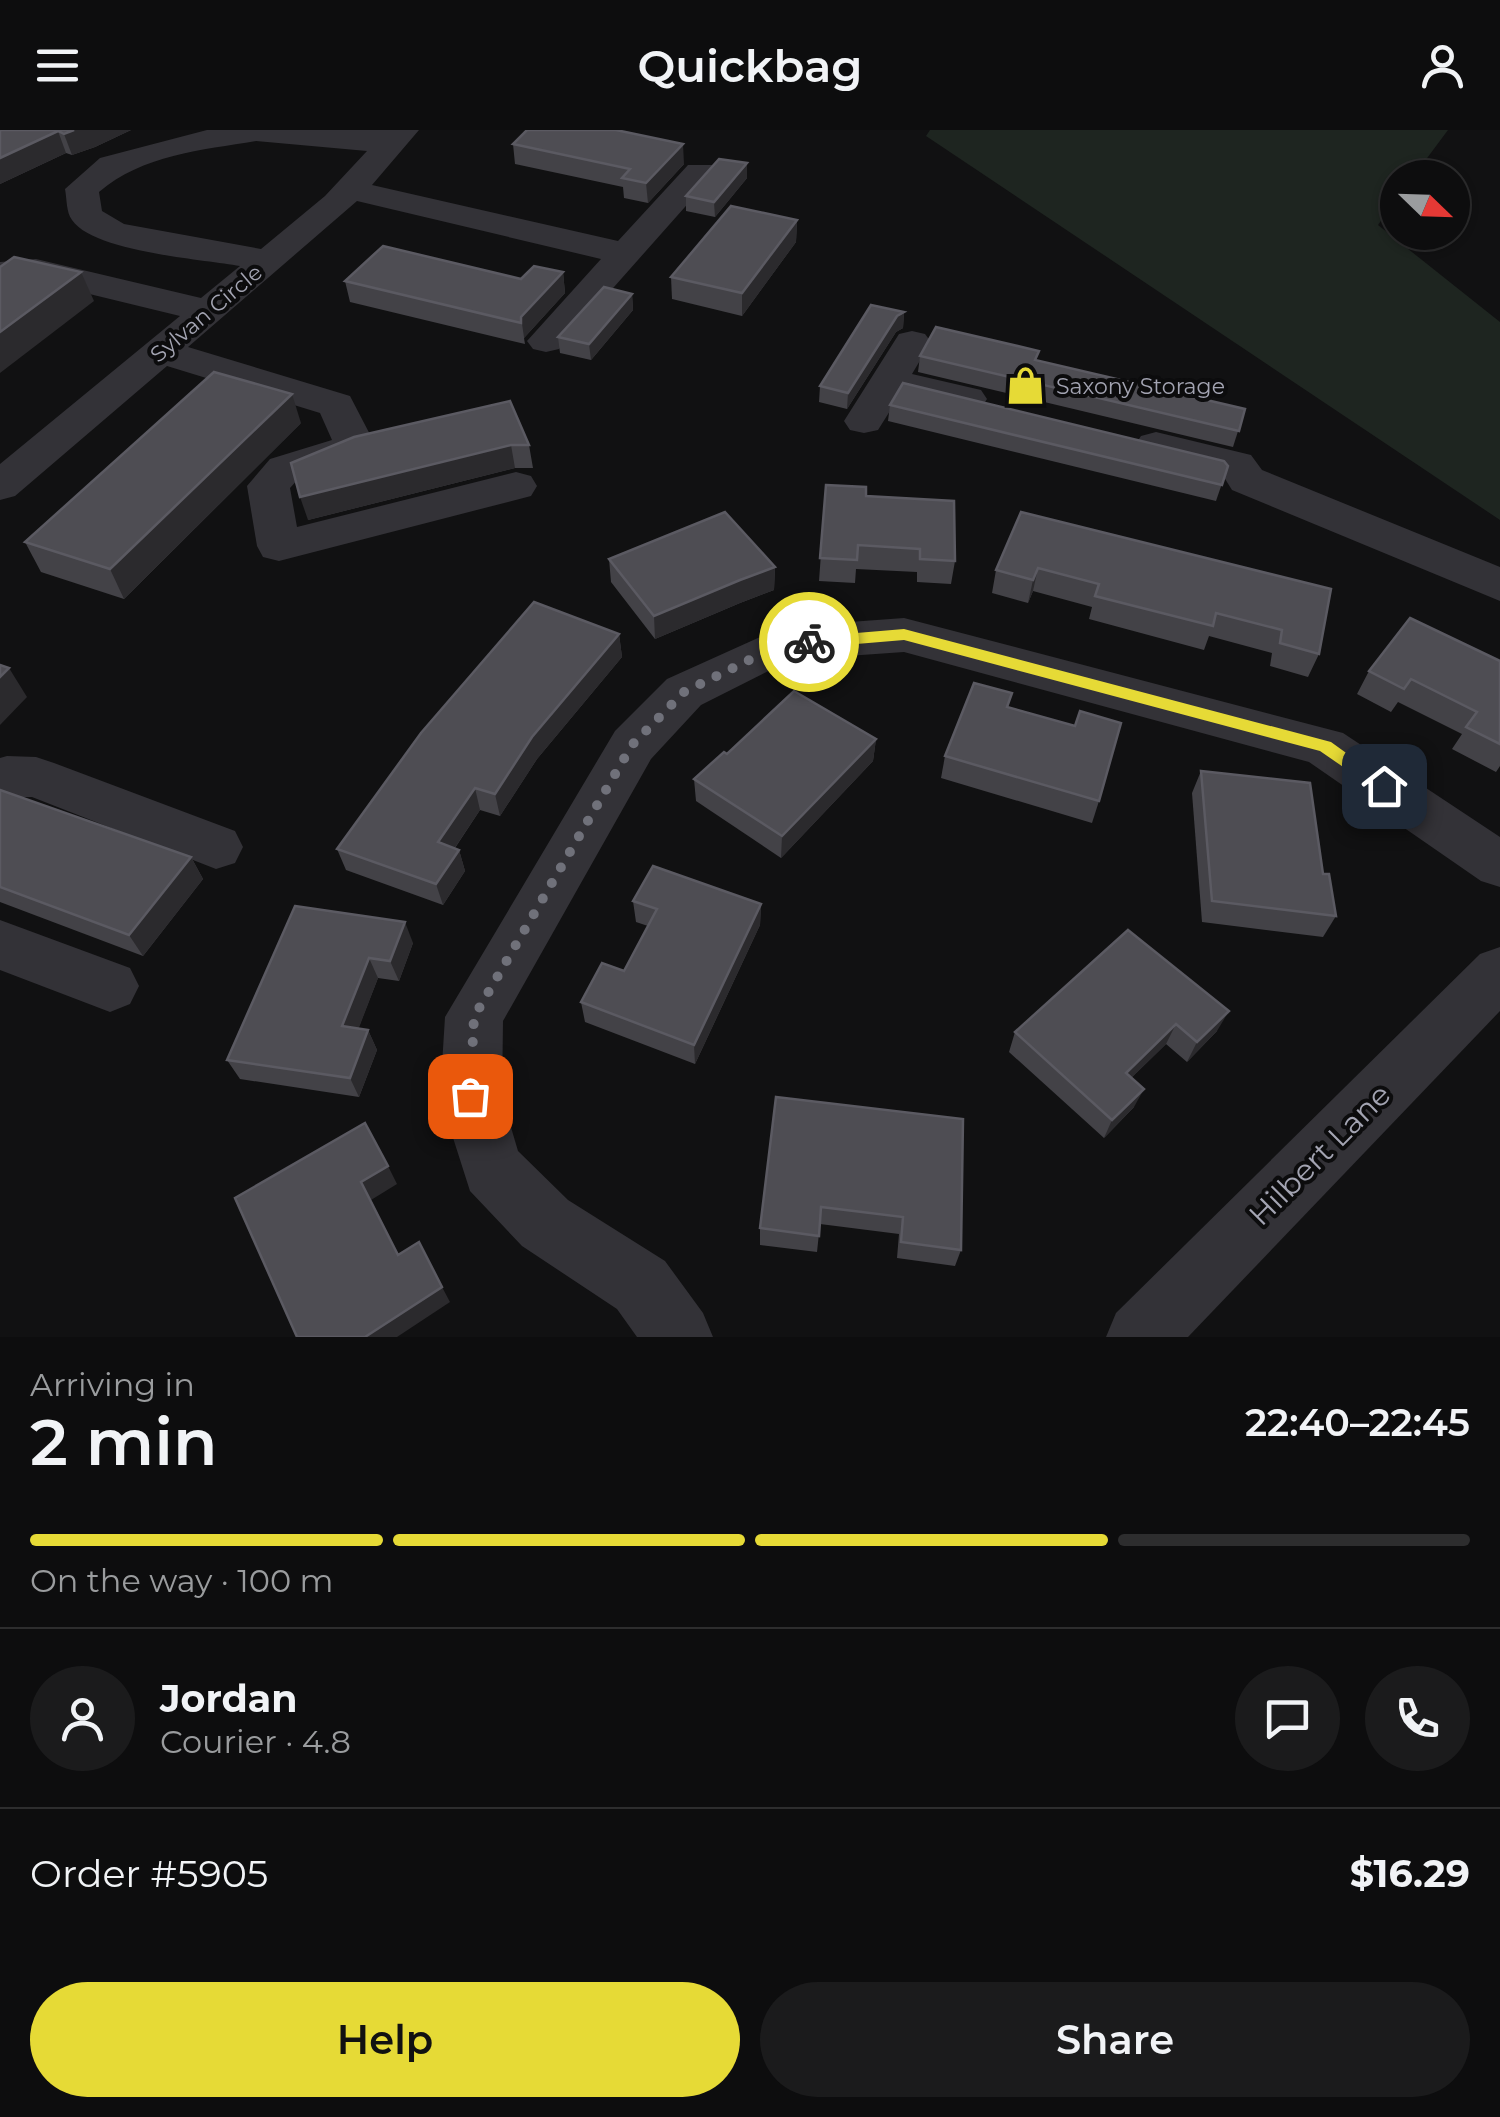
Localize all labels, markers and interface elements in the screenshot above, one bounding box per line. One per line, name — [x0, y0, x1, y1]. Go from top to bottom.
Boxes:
icon: menu — [30, 38, 85, 93]
text: Quickbag — [637, 38, 863, 93]
icon: person — [1415, 38, 1470, 93]
north arrow — [1380, 160, 1470, 250]
map controls — [1380, 160, 1470, 250]
street label: Sylvan Circle — [145, 259, 268, 368]
shop icon: Saxony Storage — [1005, 365, 1047, 407]
place label: Saxony Storage — [1056, 373, 1225, 400]
courier — [759, 592, 859, 692]
icon: bike — [782, 615, 837, 670]
pin — [1342, 744, 1427, 829]
icon: home — [1357, 759, 1412, 814]
pin — [428, 1054, 513, 1139]
icon: bag — [443, 1069, 498, 1124]
street label: Hilbert Lane — [1241, 1076, 1398, 1233]
text: Arriving in — [30, 1365, 195, 1404]
text: 22:40–22:45 — [1245, 1399, 1470, 1446]
text: 2 min — [30, 1402, 218, 1481]
text: On the way · 100 m — [30, 1561, 333, 1600]
button: person — [30, 1666, 135, 1771]
button: chat — [1235, 1666, 1340, 1771]
button: phone — [1365, 1666, 1470, 1771]
text: Jordan — [160, 1675, 298, 1722]
text: Courier · 4.8 — [160, 1722, 351, 1761]
text: Order #5905 — [30, 1850, 268, 1897]
text: $16.29 — [1350, 1850, 1470, 1897]
button: Help — [30, 1982, 740, 2097]
button: Share — [760, 1982, 1470, 2097]

